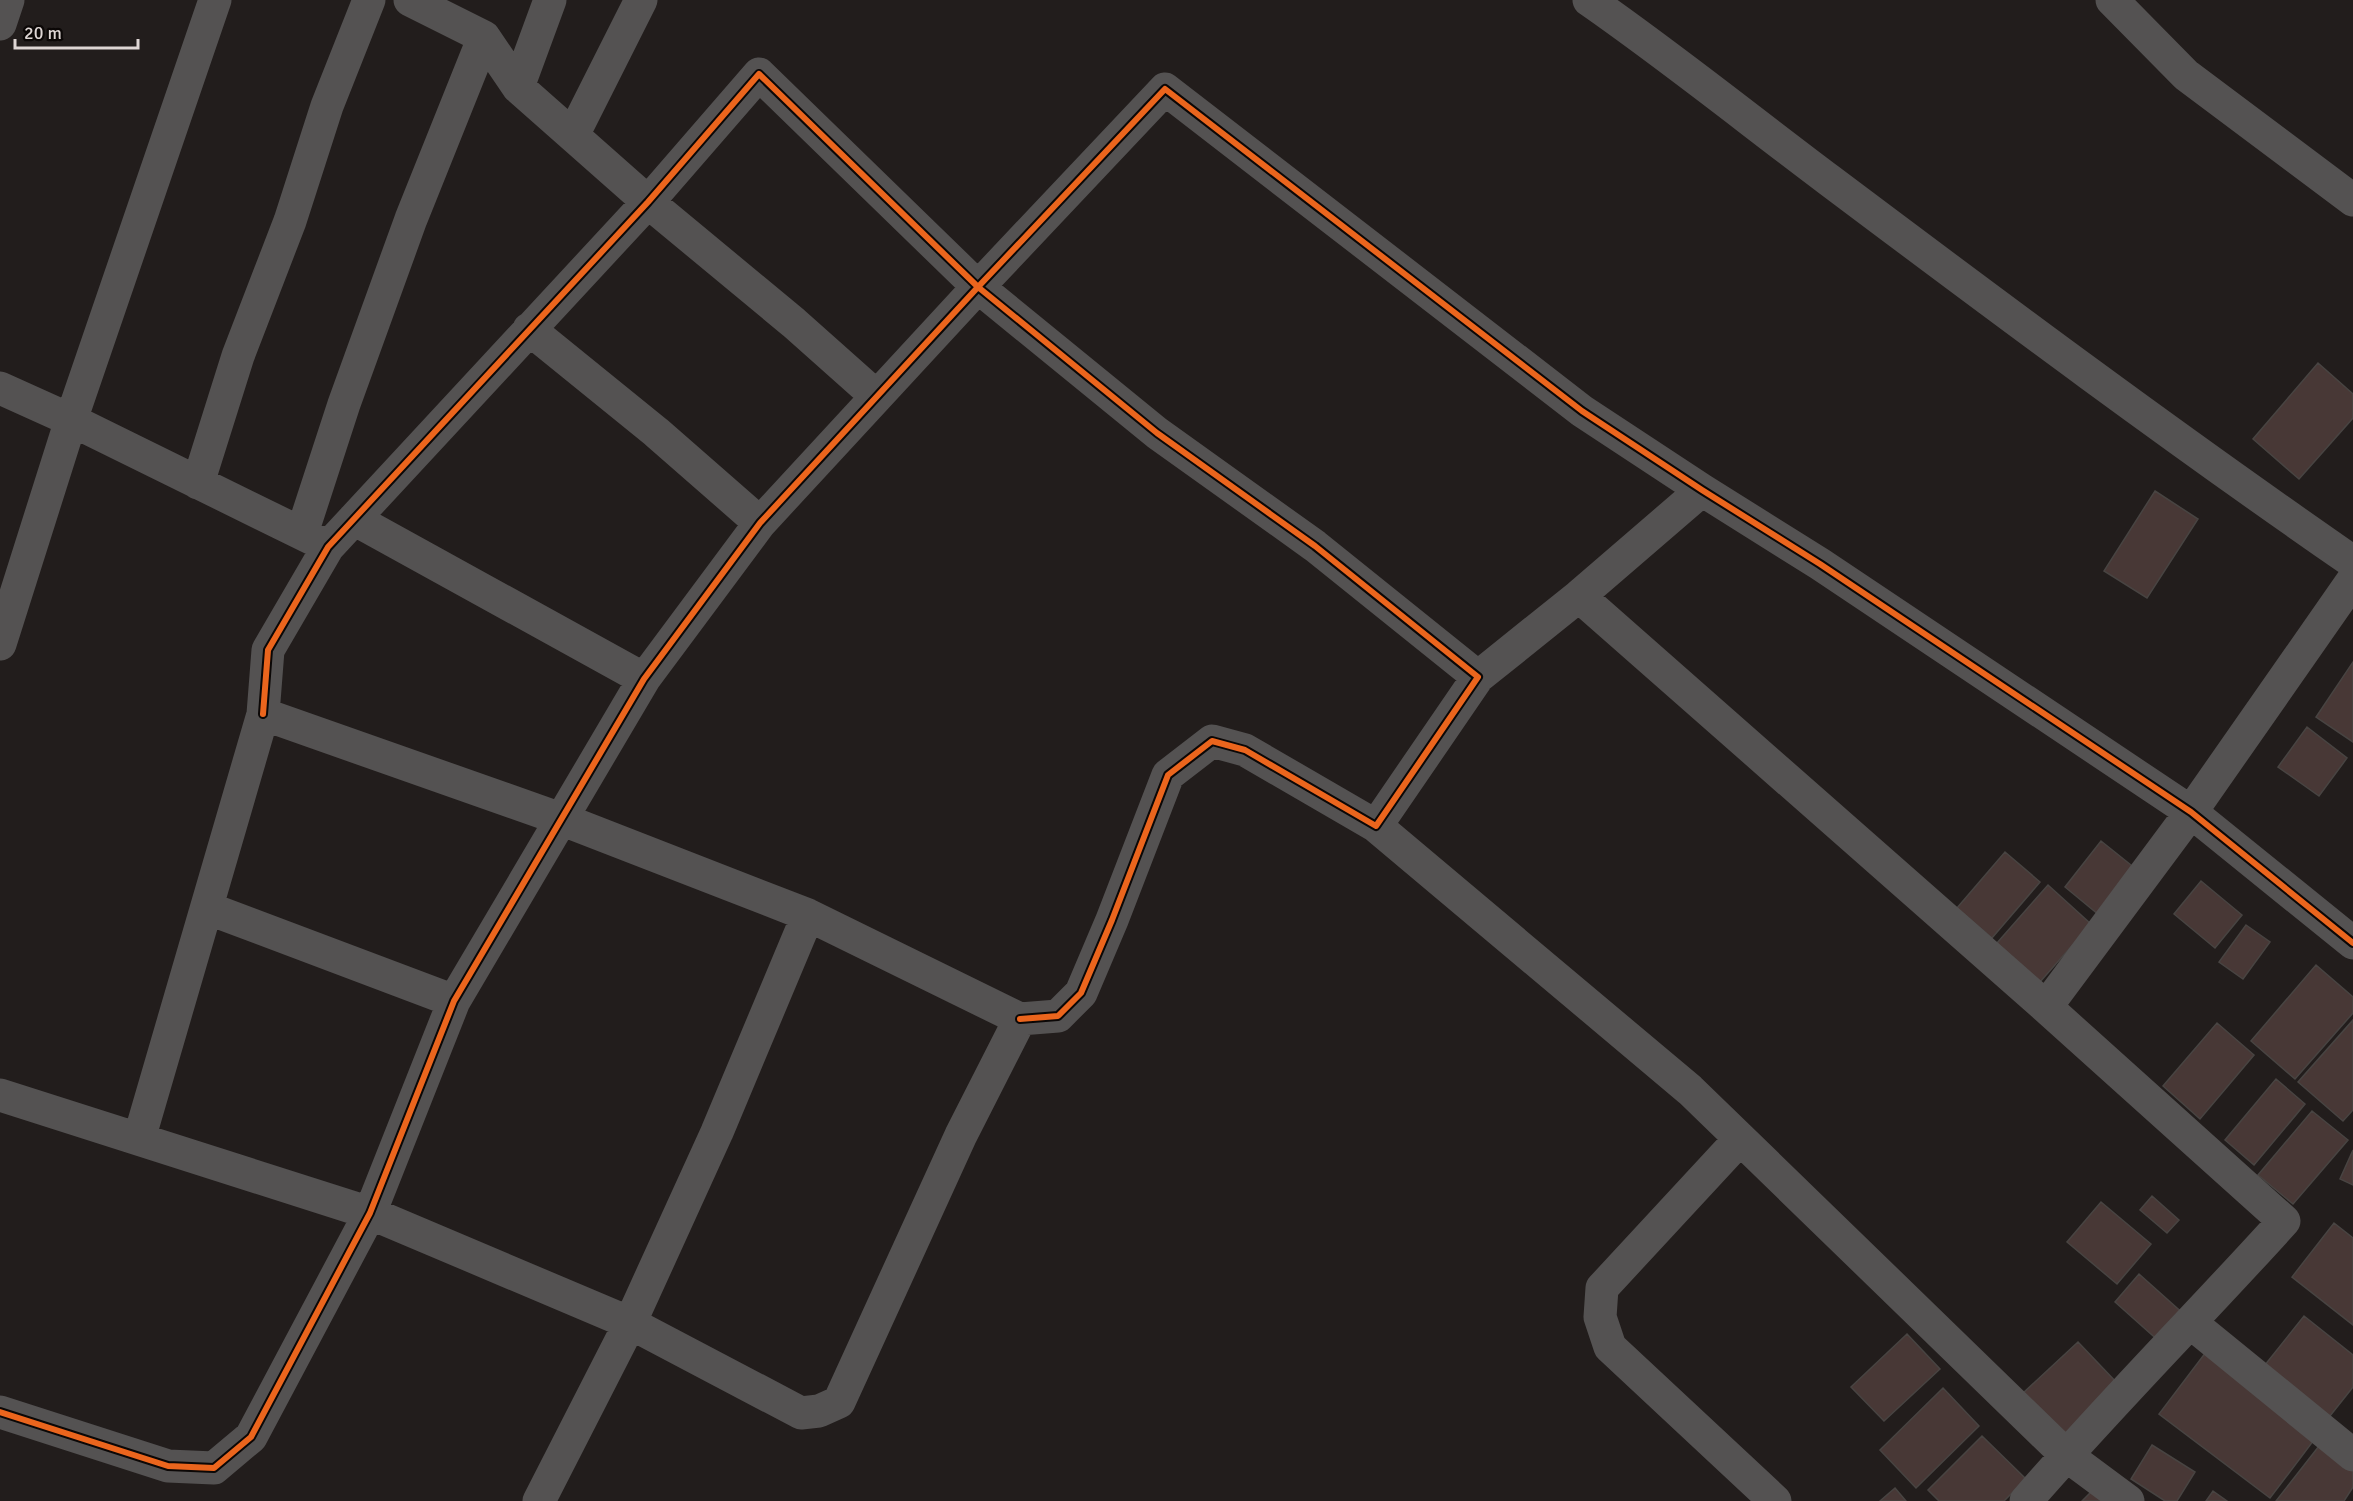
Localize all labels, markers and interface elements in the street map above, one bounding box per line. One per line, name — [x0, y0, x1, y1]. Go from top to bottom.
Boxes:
scale bar — [15, 12, 138, 50]
text: 20 m — [24, 22, 62, 44]

